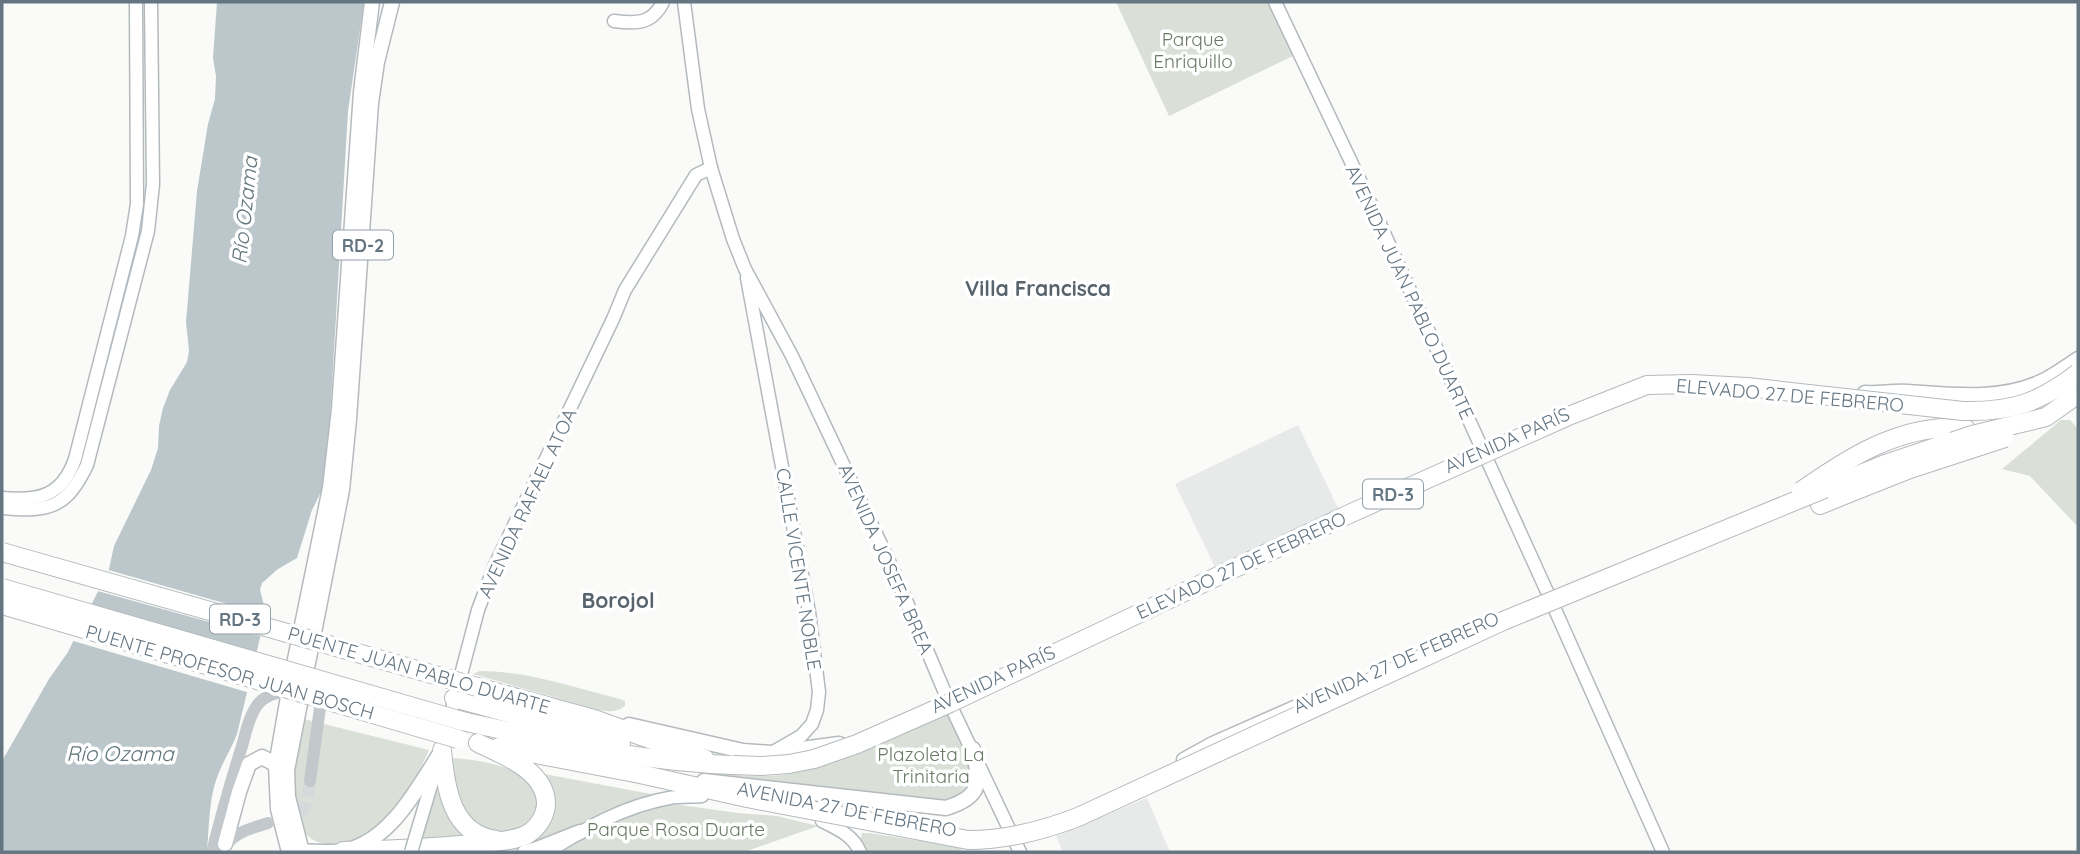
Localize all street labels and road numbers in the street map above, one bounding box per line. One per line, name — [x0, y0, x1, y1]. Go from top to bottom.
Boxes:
street label: AVENIDA JUAN PABLO DUARTE — [1340, 161, 1480, 423]
road number: RD-2 — [333, 230, 393, 260]
street label: ELEVADO 27 DE FEBRERO — [1675, 373, 1905, 417]
street label: AVENIDA PARÍS — [1441, 402, 1573, 478]
street label: AVENIDA RAFAEL ATOA — [473, 404, 581, 602]
street label: AVENIDA JOSEFA BREA — [833, 460, 939, 658]
street label: CALLE VICENTE NOBLE — [771, 466, 827, 672]
road number: RD-3 — [1363, 480, 1423, 508]
street label: ELEVADO 27 DE FEBRERO — [1132, 506, 1350, 624]
road number: RD-3 — [210, 604, 270, 634]
street label: AVENIDA 27 DE FEBRERO — [1289, 606, 1503, 718]
street label: PUENTE PROFESOR JUAN BOSCH — [83, 619, 377, 725]
street label: PUENTE JUAN PABLO DUARTE — [285, 621, 553, 719]
street label: AVENIDA PARÍS — [927, 640, 1059, 718]
street label: AVENIDA 27 DE FEBRERO — [735, 776, 959, 842]

